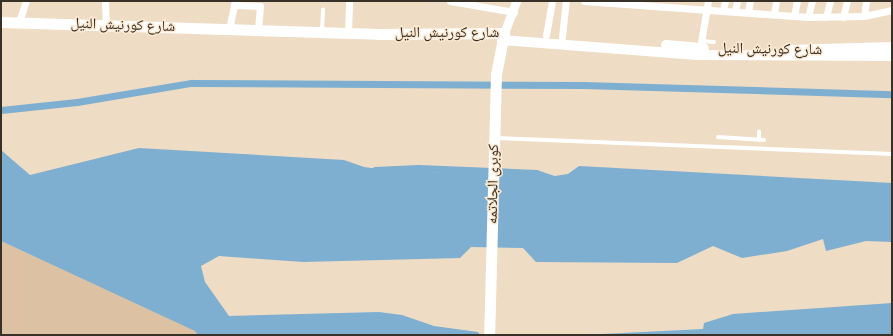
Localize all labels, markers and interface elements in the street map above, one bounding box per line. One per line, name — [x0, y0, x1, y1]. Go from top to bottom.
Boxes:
street label: شارع كورنيش النيل — [70, 14, 176, 36]
street label: شارع كورنيش النيل — [395, 24, 499, 42]
street label: شارع كورنيش النيل — [718, 39, 822, 59]
street label: كوبرى الجلاتمه — [483, 144, 503, 224]

